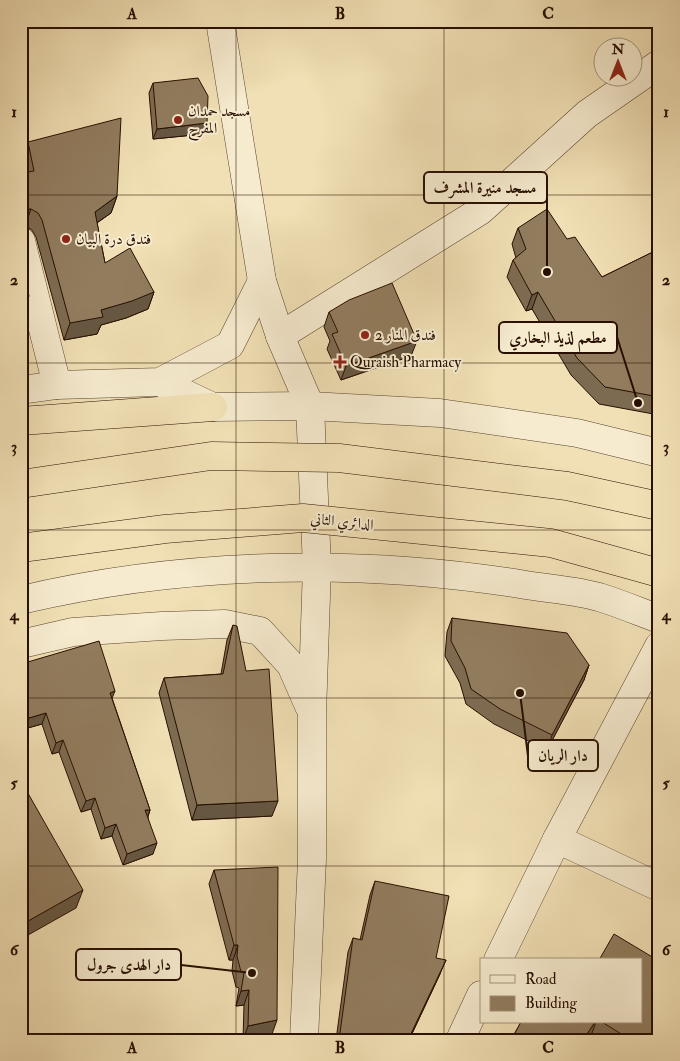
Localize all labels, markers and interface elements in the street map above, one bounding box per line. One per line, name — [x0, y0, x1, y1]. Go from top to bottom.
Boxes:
text: A — [126, 4, 138, 24]
text: B — [335, 4, 345, 24]
text: C — [542, 4, 554, 24]
north arrow — [592, 38, 642, 88]
text: N — [611, 41, 625, 58]
text: 1 — [11, 102, 17, 122]
place label: مسجد حمدان المفرح — [188, 102, 250, 141]
text: 1 — [663, 102, 669, 122]
marker: مسجد حمدان المفرح — [172, 114, 184, 126]
callout: مسجد منيرة المشرف — [424, 172, 547, 203]
text: مسجد منيرة المشرف — [434, 178, 536, 199]
place label: فندق درة البيان — [76, 230, 151, 249]
marker: فندق درة البيان — [60, 233, 72, 245]
text: 2 — [10, 270, 18, 290]
text: 2 — [662, 270, 670, 290]
callout: مطعم لذيذ البخاري — [499, 322, 617, 353]
place label: فندق المنار 2 — [375, 326, 436, 345]
text: مطعم لذيذ البخاري — [509, 328, 607, 352]
marker: فندق المنار 2 — [359, 329, 371, 341]
place label: Quraish Pharmacy — [350, 353, 462, 372]
marker: Quraish Pharmacy — [334, 356, 346, 368]
text: 3 — [11, 437, 17, 457]
text: 3 — [663, 437, 669, 457]
street label: الدائري الثاني — [309, 509, 375, 537]
text: 4 — [9, 605, 20, 625]
text: 4 — [661, 605, 672, 625]
callout: دار الريان — [528, 740, 598, 771]
text: دار الريان — [538, 746, 588, 766]
text: 5 — [10, 773, 18, 793]
text: 5 — [662, 773, 670, 793]
text: 6 — [10, 940, 20, 960]
text: 6 — [662, 940, 672, 960]
callout: دار الهدى جرول — [76, 949, 181, 980]
text: دار الهدى جرول — [87, 955, 171, 975]
legend — [480, 958, 642, 1024]
text: Road — [525, 970, 557, 989]
text: Building — [525, 994, 577, 1013]
text: A — [126, 1038, 138, 1058]
text: B — [335, 1038, 345, 1058]
text: C — [542, 1038, 554, 1058]

